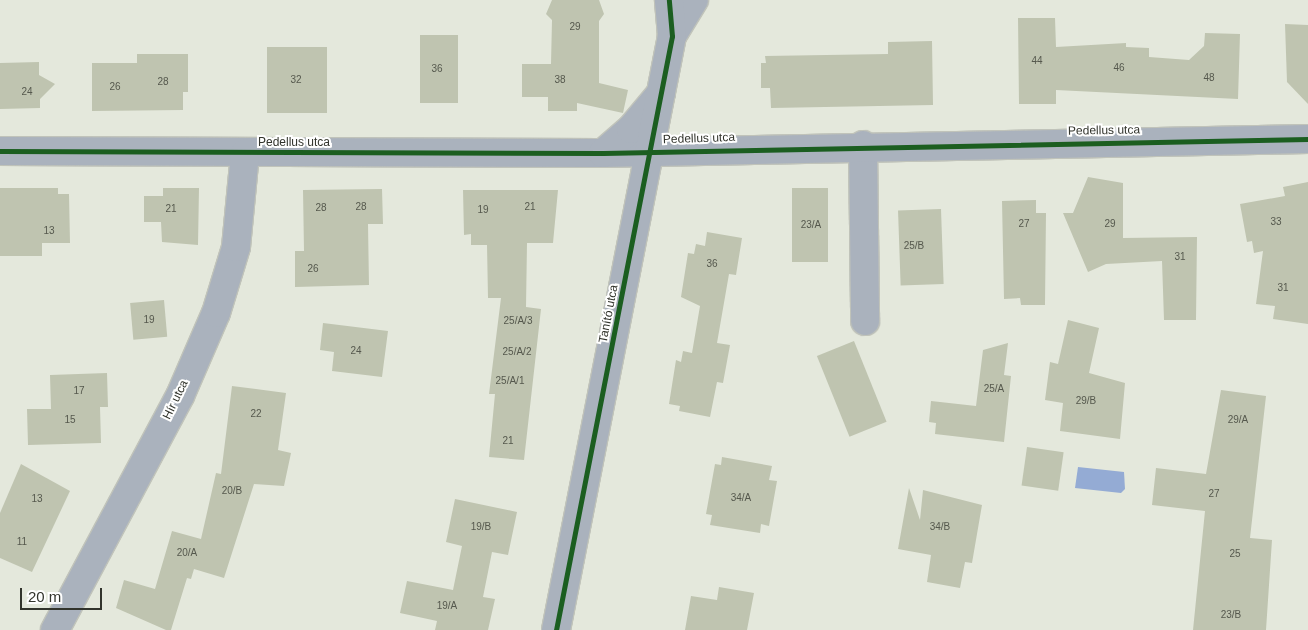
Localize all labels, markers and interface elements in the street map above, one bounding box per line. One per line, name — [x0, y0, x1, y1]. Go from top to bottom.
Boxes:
house number: 29 — [569, 21, 581, 33]
house number: 44 — [1031, 55, 1043, 67]
house number: 46 — [1113, 62, 1125, 74]
house number: 36 — [431, 63, 443, 75]
house number: 48 — [1203, 72, 1215, 84]
house number: 32 — [290, 74, 302, 86]
house number: 38 — [554, 74, 566, 86]
house number: 28 — [157, 76, 169, 88]
house number: 26 — [109, 81, 121, 93]
house number: 24 — [21, 86, 33, 98]
street label: Pedellus utca — [1068, 123, 1140, 139]
street label: Pedellus utca — [663, 131, 735, 147]
street label: Pedellus utca — [258, 136, 330, 150]
house number: 28 — [355, 201, 367, 213]
house number: 21 — [524, 201, 536, 213]
house number: 28 — [315, 202, 327, 214]
house number: 21 — [165, 203, 177, 215]
house number: 19 — [477, 204, 489, 216]
house number: 33 — [1270, 216, 1282, 228]
house number: 27 — [1018, 218, 1030, 230]
house number: 29 — [1104, 218, 1116, 230]
house number: 23/A — [801, 219, 821, 231]
house number: 13 — [43, 225, 55, 237]
house number: 25/B — [904, 240, 924, 252]
house number: 31 — [1174, 251, 1186, 263]
house number: 36 — [706, 258, 718, 270]
house number: 26 — [307, 263, 319, 275]
house number: 31 — [1277, 282, 1289, 294]
street label: Tanító utca — [596, 284, 622, 344]
house number: 19 — [143, 314, 155, 326]
house number: 25/A/3 — [504, 315, 532, 327]
house number: 24 — [350, 345, 362, 357]
house number: 25/A/2 — [503, 346, 531, 358]
house number: 25/A/1 — [496, 375, 524, 387]
street label: Hír utca — [160, 378, 192, 422]
house number: 25/A — [984, 383, 1004, 395]
house number: 17 — [73, 385, 85, 397]
house number: 29/B — [1076, 395, 1096, 407]
house number: 22 — [250, 408, 262, 420]
house number: 15 — [64, 414, 76, 426]
house number: 29/A — [1228, 414, 1248, 426]
house number: 21 — [502, 435, 514, 447]
house number: 20/B — [222, 485, 242, 497]
house number: 27 — [1208, 488, 1220, 500]
house number: 34/A — [731, 492, 751, 504]
house number: 13 — [31, 493, 43, 505]
house number: 19/B — [471, 521, 491, 533]
house number: 34/B — [930, 521, 950, 533]
house number: 11 — [17, 536, 27, 548]
house number: 20/A — [177, 547, 197, 559]
house number: 25 — [1229, 548, 1241, 560]
scale bar — [22, 578, 105, 610]
text: 20 m — [28, 588, 61, 605]
house number: 19/A — [437, 600, 457, 612]
house number: 23/B — [1221, 609, 1241, 621]

